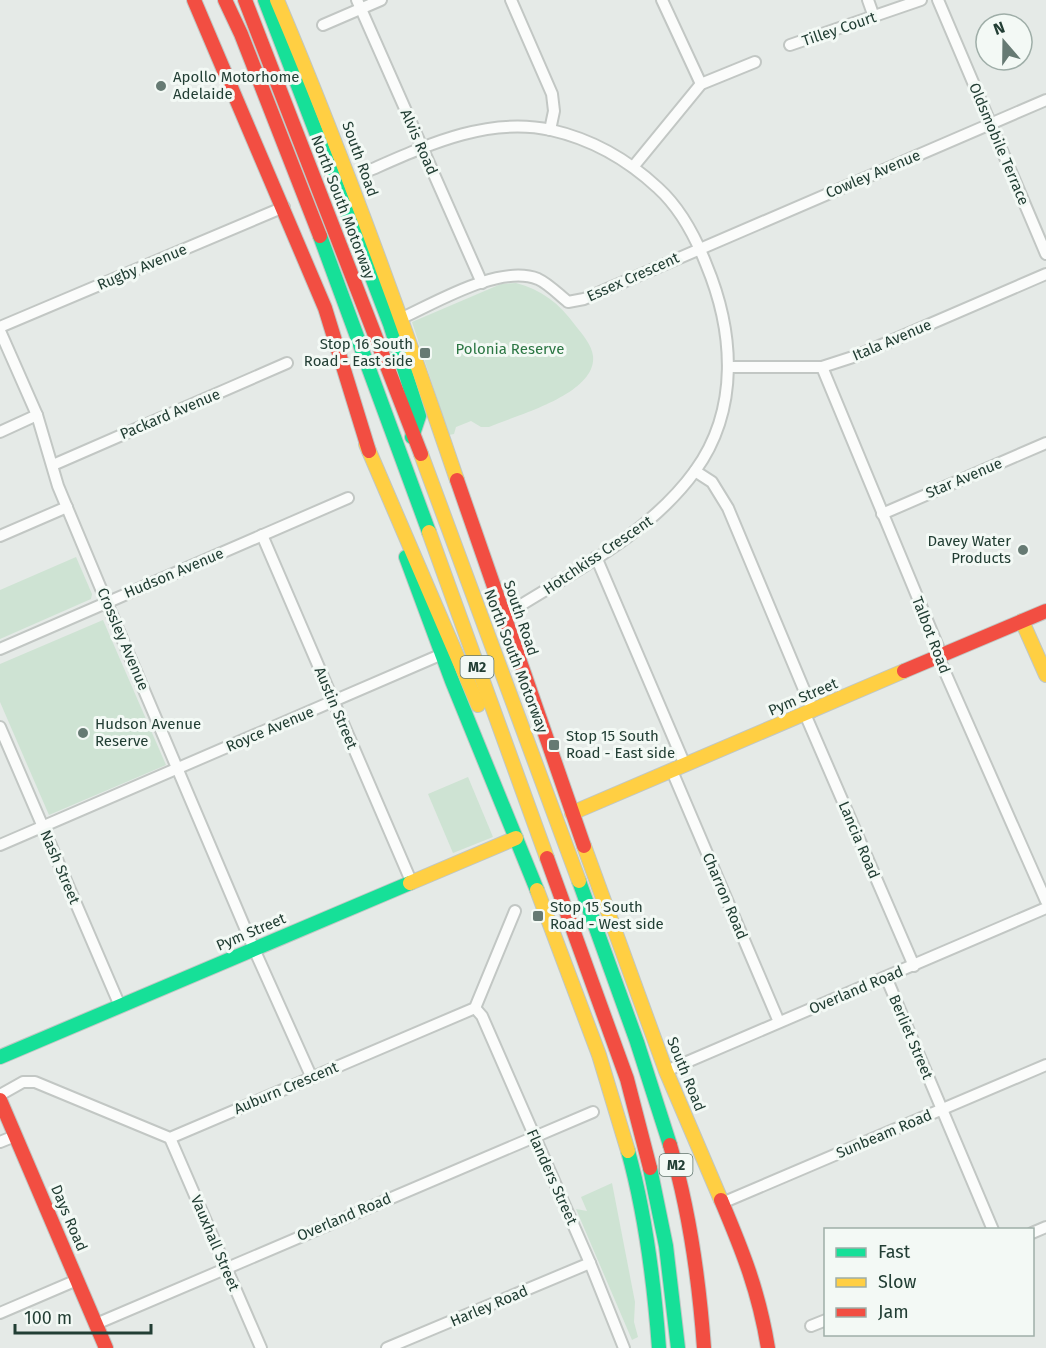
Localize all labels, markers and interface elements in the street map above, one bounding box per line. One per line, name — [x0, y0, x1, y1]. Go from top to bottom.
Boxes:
street label: Tilley Court — [800, 8, 879, 50]
north arrow — [974, 12, 1034, 72]
text: N — [991, 18, 1007, 39]
place label: Apollo Motorhome Adelaide — [173, 68, 299, 103]
marker: Apollo Motorhome Adelaide — [154, 79, 168, 93]
street label: Oldsmobile Terrace — [965, 80, 1033, 208]
street label: Alvis Road — [397, 106, 441, 178]
street label: South Road — [338, 119, 382, 199]
street label: North South Motorway — [307, 132, 379, 282]
street label: Cowley Avenue — [823, 146, 923, 202]
street label: Rugby Avenue — [94, 240, 190, 294]
street label: Essex Crescent — [584, 248, 682, 305]
street label: Itala Avenue — [850, 315, 934, 365]
place label: Stop 16 South Road - East side — [304, 335, 413, 370]
park label: Polonia Reserve — [456, 340, 564, 358]
marker: Stop 16 South Road - East side — [418, 346, 432, 360]
street label: Packard Avenue — [117, 385, 223, 443]
street label: Star Avenue — [923, 454, 1005, 502]
street label: Hotchkiss Crescent — [540, 511, 656, 598]
place label: Davey Water Products — [928, 532, 1011, 567]
marker: Davey Water Products — [1016, 543, 1030, 557]
street label: Hudson Avenue — [122, 544, 226, 602]
street label: South Road — [500, 578, 542, 658]
street label: Crossley Avenue — [93, 585, 153, 693]
street label: North South Motorway — [480, 586, 552, 736]
street label: Talbot Road — [908, 594, 954, 676]
road number: M2 — [460, 656, 494, 678]
street label: Austin Street — [311, 664, 362, 752]
street label: Pym Street — [766, 674, 841, 720]
street label: Royce Avenue — [223, 702, 317, 756]
place label: Hudson Avenue Reserve — [95, 715, 201, 750]
marker: Hudson Avenue Reserve — [76, 726, 90, 740]
place label: Stop 15 South Road - East side — [566, 727, 675, 762]
marker: Stop 15 South Road - East side — [547, 738, 561, 752]
street label: Lancia Road — [835, 799, 883, 881]
street label: Nash Street — [36, 827, 84, 907]
street label: Charron Road — [699, 850, 751, 942]
place label: Stop 15 South Road - West side — [550, 898, 664, 933]
street label: Pym Street — [214, 909, 289, 955]
marker: Stop 15 South Road - West side — [531, 909, 545, 923]
street label: Overland Road — [806, 962, 906, 1018]
street label: Berliet Street — [885, 992, 937, 1082]
street label: South Road — [663, 1034, 709, 1114]
street label: Auburn Crescent — [231, 1058, 341, 1118]
street label: Sunbeam Road — [833, 1106, 935, 1162]
street label: Flanders Street — [523, 1126, 581, 1228]
road number: M2 — [660, 1154, 692, 1176]
street label: Days Road — [47, 1182, 91, 1254]
street label: Overland Road — [294, 1189, 394, 1245]
street label: Vauxhall Street — [187, 1192, 243, 1294]
legend — [824, 1228, 1034, 1336]
text: Fast — [878, 1241, 911, 1263]
text: Slow — [878, 1271, 917, 1293]
street label: Harley Road — [447, 1282, 531, 1330]
scale bar — [15, 1297, 152, 1335]
text: Jam — [878, 1301, 909, 1323]
text: 100 m — [24, 1307, 72, 1329]

